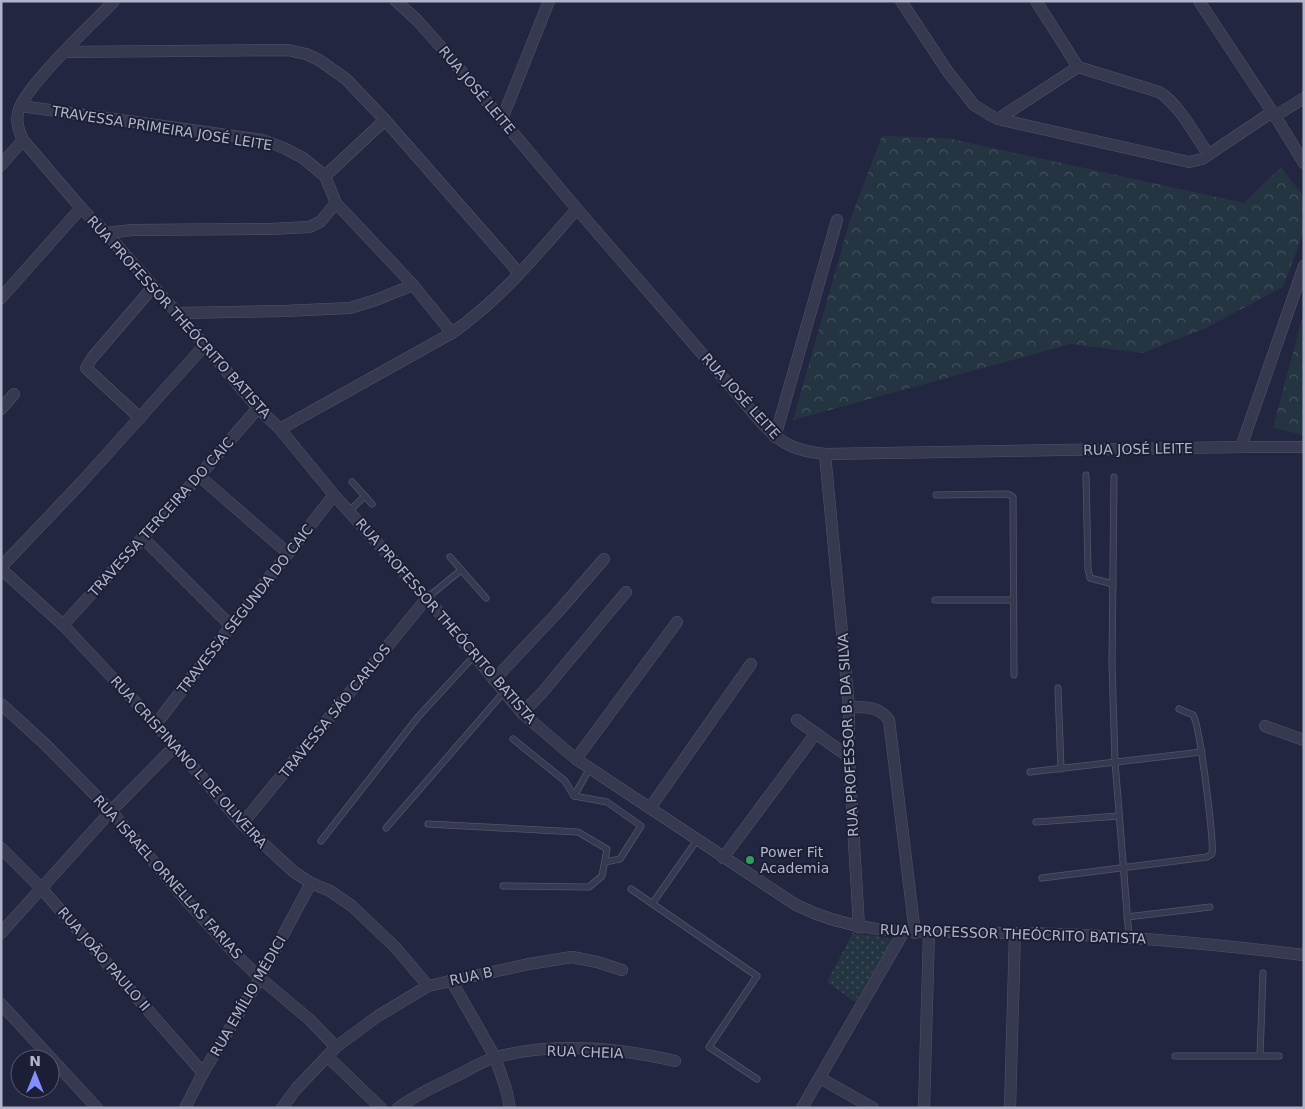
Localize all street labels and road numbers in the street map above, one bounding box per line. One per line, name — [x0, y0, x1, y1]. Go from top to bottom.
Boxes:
street label: RUA JOSÉ LEITE — [436, 43, 518, 137]
street label: TRAVESSA PRIMEIRA JOSÉ LEITE — [50, 103, 273, 153]
street label: RUA PROFESSOR THEÓCRITO BATISTA — [84, 212, 275, 422]
street label: RUA JOSÉ LEITE — [698, 350, 784, 442]
street label: TRAVESSA TERCEIRA DO CAIC — [85, 434, 237, 601]
street label: RUA JOSÉ LEITE — [1083, 440, 1193, 458]
street label: RUA PROFESSOR THEÓCRITO BATISTA — [353, 515, 540, 727]
street label: TRAVESSA SEGUNDA DO CAIC — [173, 521, 316, 698]
street label: RUA PROFESSOR B. DA SILVA — [835, 632, 861, 837]
street label: TRAVESSA SÁO CARLOS — [276, 641, 394, 782]
street label: RUA CRISPINANO L DE OLIVEIRA — [108, 673, 271, 852]
street label: RUA ISRAEL ORNELLAS FARIAS — [90, 792, 246, 962]
street label: RUA JOÃO PAULO II — [55, 904, 153, 1014]
street label: RUA PROFESSOR THEÓCRITO BATISTA — [880, 920, 1147, 947]
street label: RUA EMÍLIO MÉDICI — [207, 933, 289, 1059]
street label: RUA B — [448, 964, 494, 988]
street label: RUA CHEIA — [546, 1043, 624, 1061]

